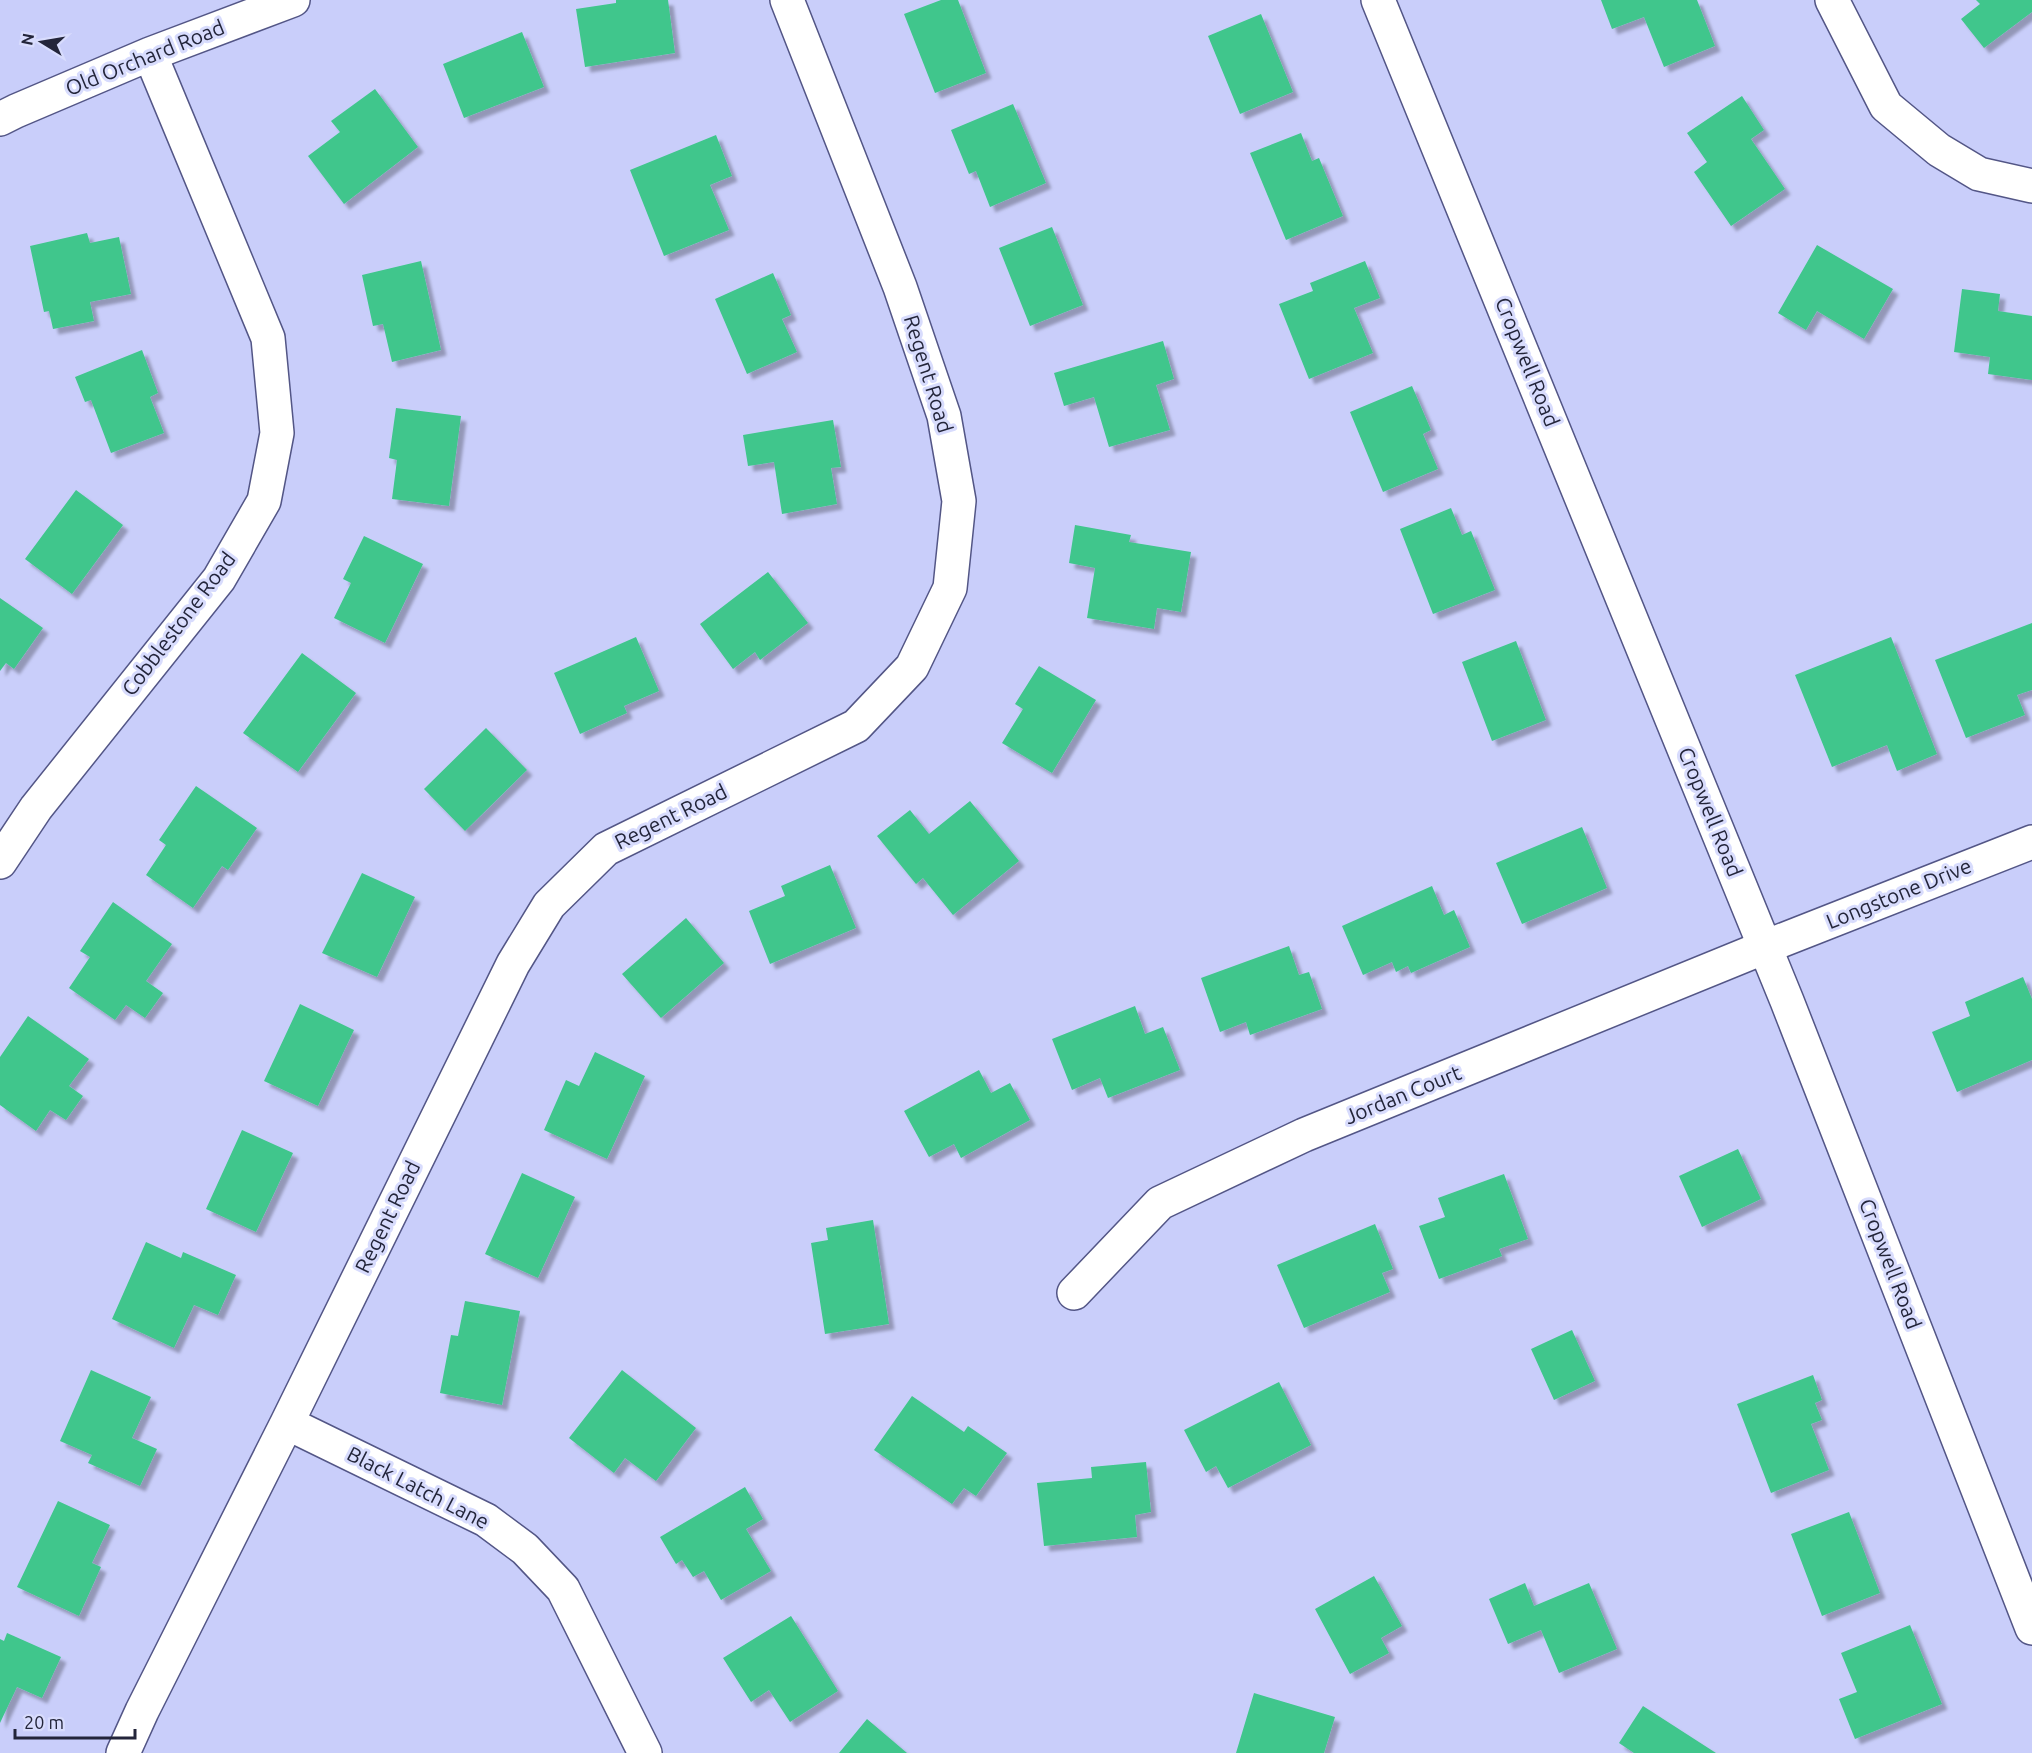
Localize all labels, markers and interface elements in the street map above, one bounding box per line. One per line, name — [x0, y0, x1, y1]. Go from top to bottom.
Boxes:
north arrow — [12, 12, 72, 72]
street label: Old Orchard Road — [62, 14, 228, 100]
text: N — [17, 32, 37, 47]
street label: Cropwell Road — [1491, 293, 1565, 430]
street label: Regent Road — [900, 312, 958, 435]
street label: Cobblestone Road — [116, 547, 240, 700]
street label: Cropwell Road — [1674, 743, 1748, 880]
street label: Regent Road — [611, 779, 731, 854]
street label: Longstone Drive — [1822, 853, 1975, 933]
street label: Jordan Court — [1341, 1060, 1465, 1128]
street label: Regent Road — [350, 1157, 425, 1277]
street label: Cropwell Road — [1855, 1195, 1927, 1332]
street label: Black Latch Lane — [343, 1441, 493, 1533]
scale bar — [15, 1702, 135, 1740]
text: 20 m — [24, 1712, 64, 1732]

